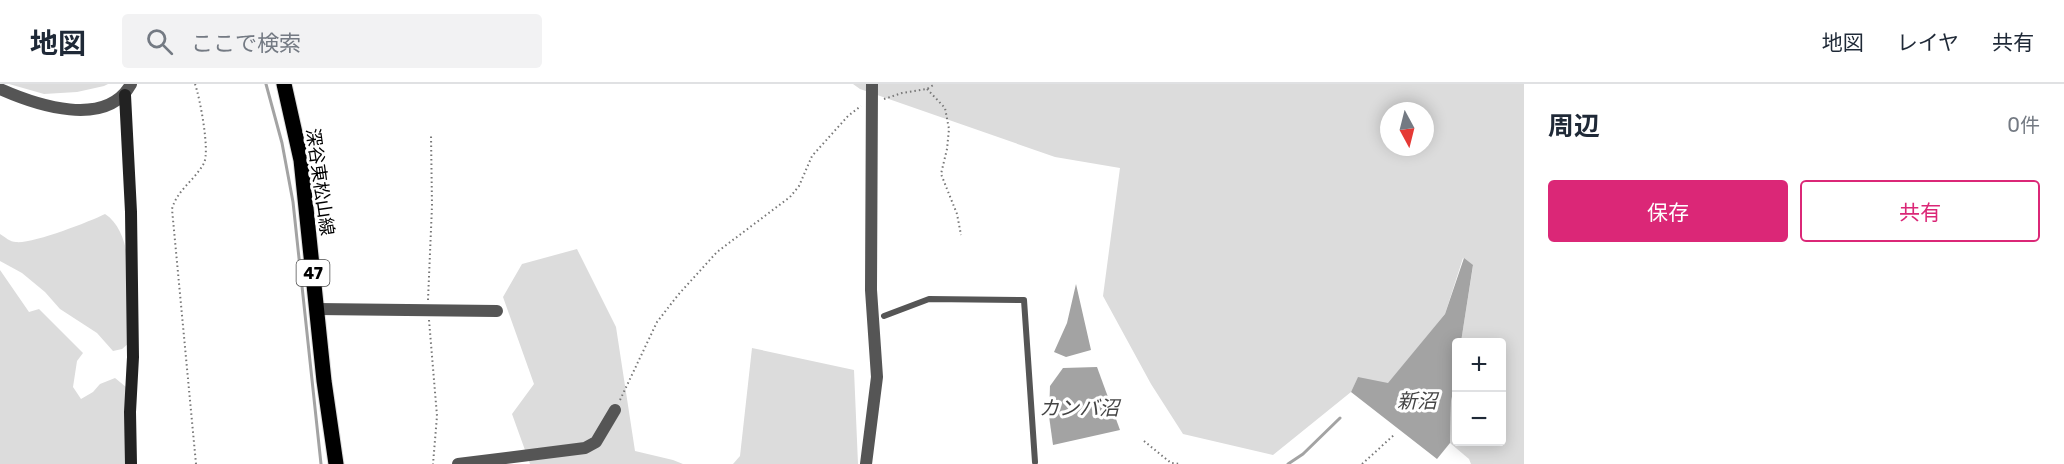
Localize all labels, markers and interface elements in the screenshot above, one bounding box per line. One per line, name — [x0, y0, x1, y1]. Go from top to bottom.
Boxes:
search box — [122, 14, 542, 68]
icon: search — [143, 25, 176, 58]
text: 地図 — [30, 27, 86, 60]
text: ここで検索 — [191, 30, 301, 57]
text: 地図 — [1822, 30, 1864, 55]
text: レイヤ — [1897, 30, 1959, 55]
text: 共有 — [1992, 30, 2034, 55]
north arrow — [1380, 102, 1434, 156]
text: 周辺 — [1548, 111, 1600, 142]
text: 0件 — [2007, 113, 2040, 137]
street label: 深谷東松山線 — [302, 127, 338, 237]
button: 保存 — [1548, 180, 1788, 242]
button: 共有 — [1800, 180, 2040, 242]
road number: 47 — [296, 260, 330, 286]
map controls — [1452, 338, 1506, 446]
button: + — [1452, 338, 1506, 392]
water label: 新沼 — [1397, 389, 1440, 413]
button: − — [1452, 392, 1506, 446]
water label: カンバ沼 — [1039, 396, 1122, 420]

